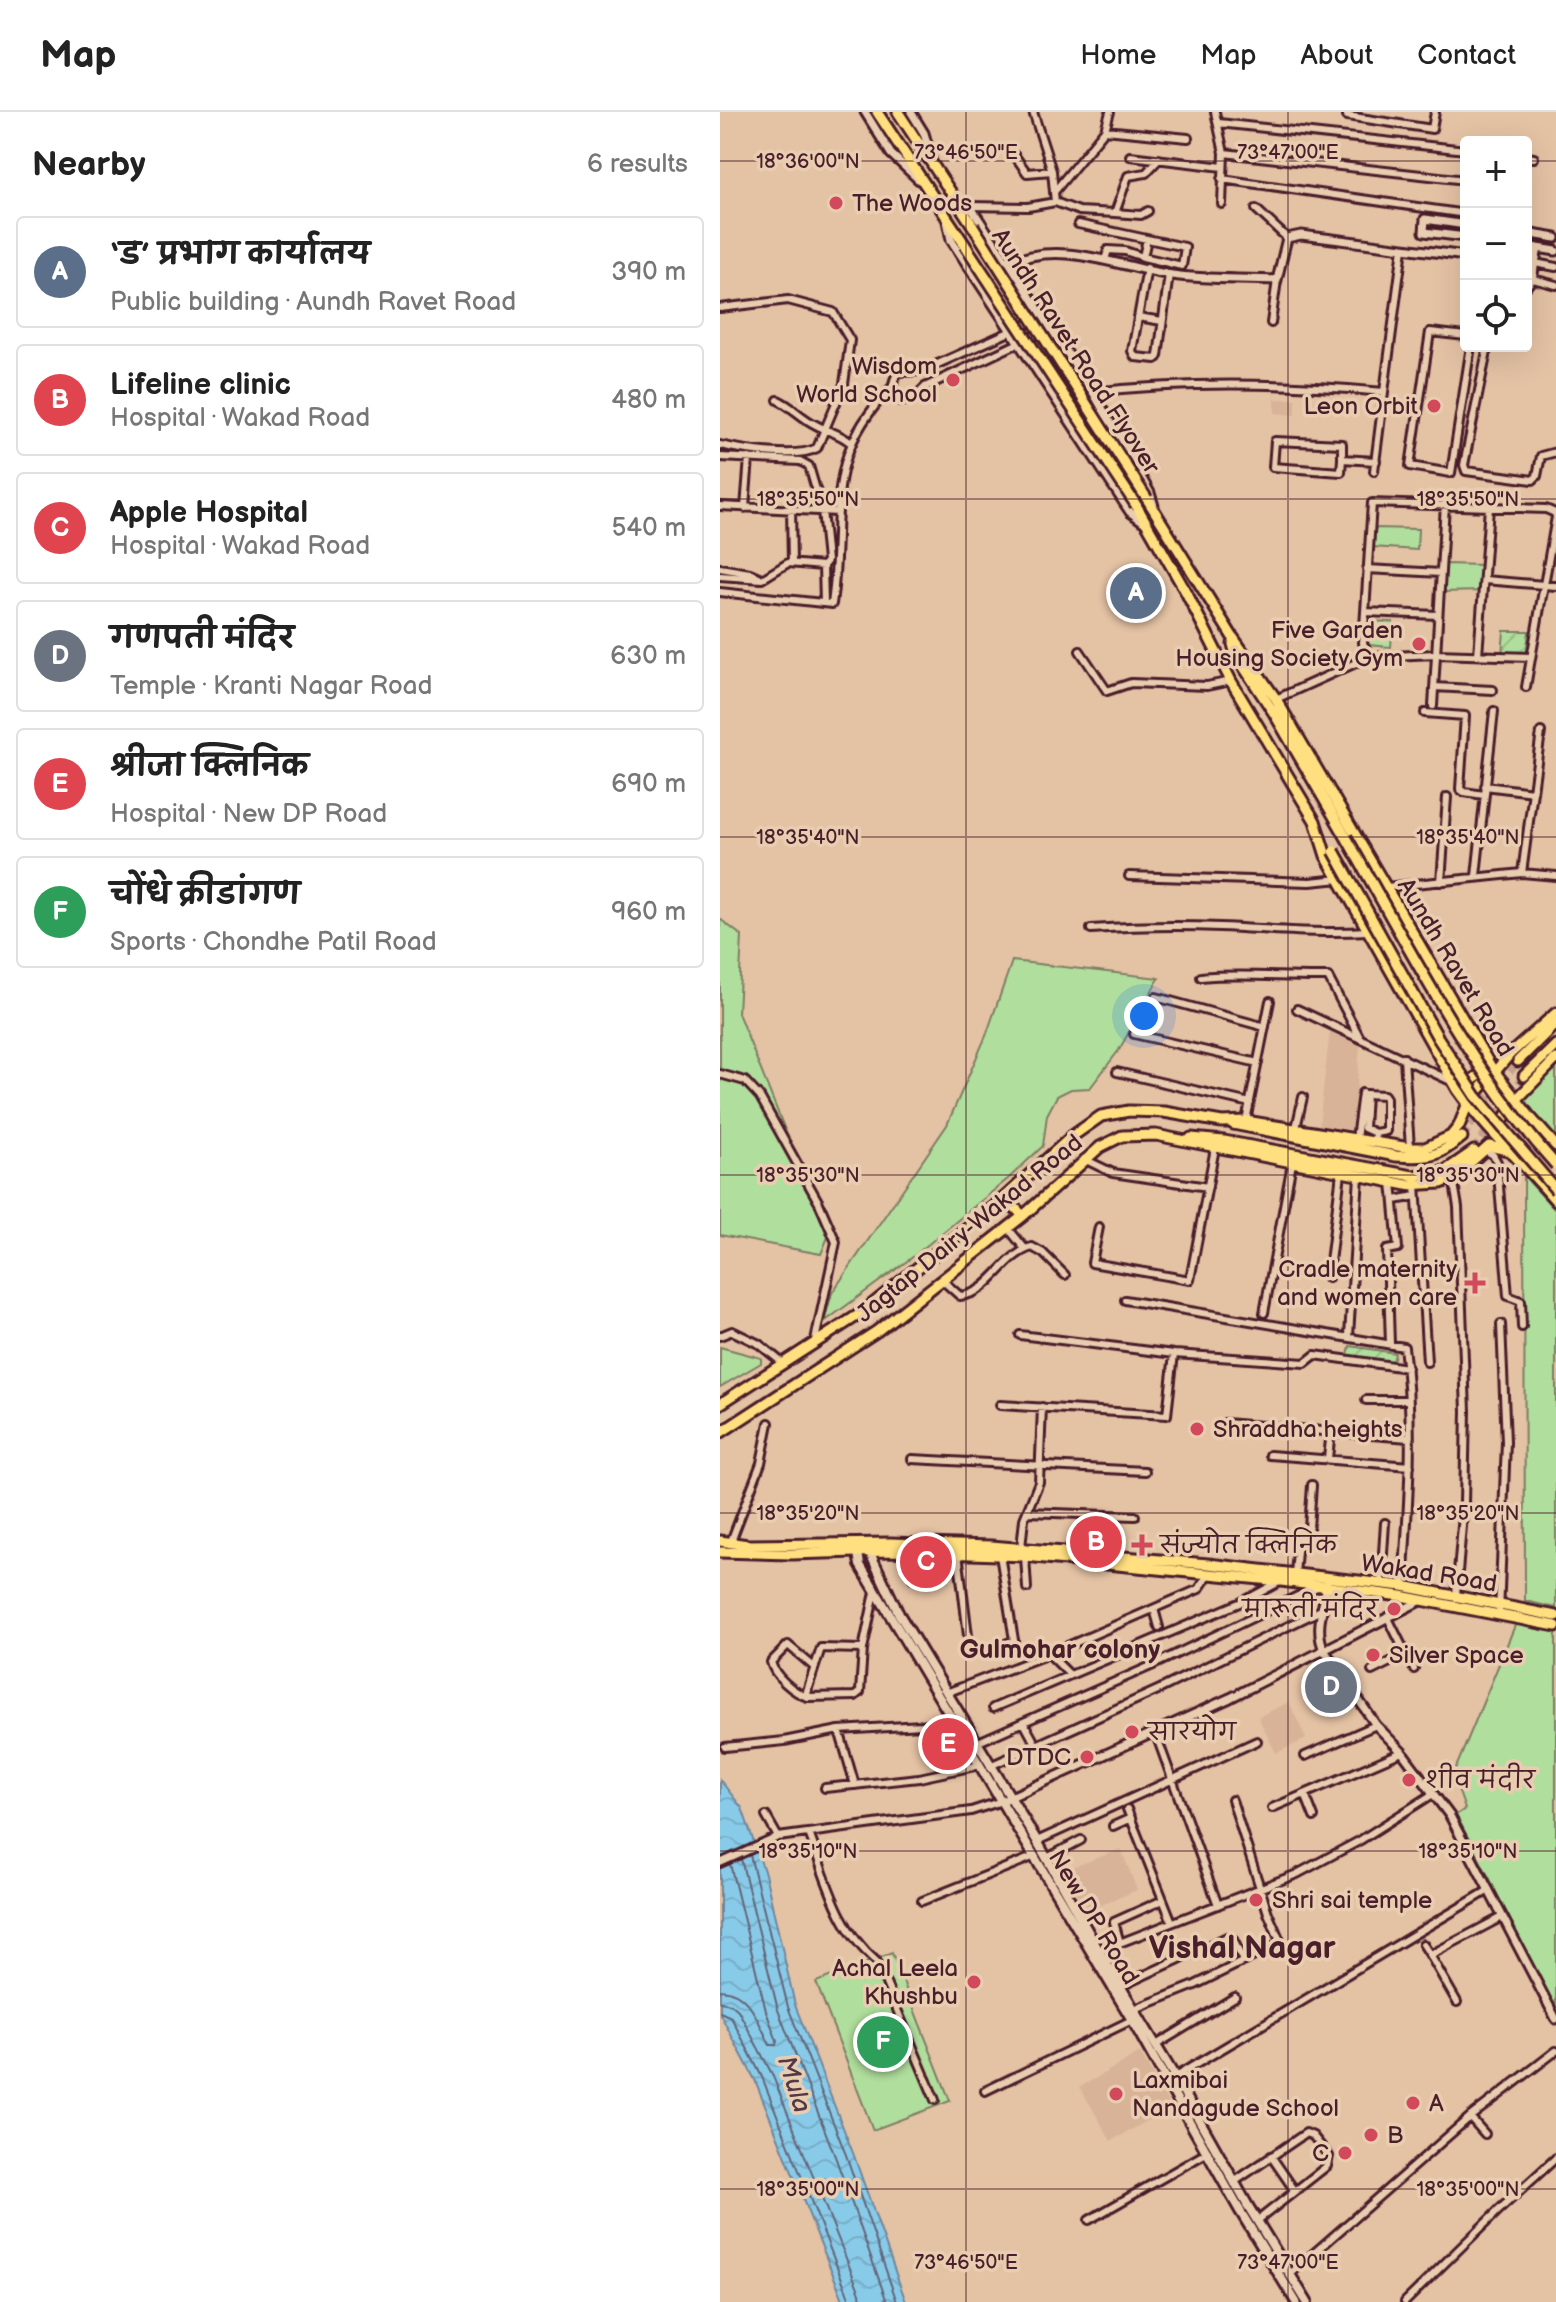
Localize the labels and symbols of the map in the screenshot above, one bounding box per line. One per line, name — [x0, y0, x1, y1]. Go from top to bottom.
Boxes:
text: 73°46'50"E — [914, 141, 1018, 165]
text: 73°47'00"E — [1237, 141, 1339, 165]
text: 18°36'00"N — [756, 150, 860, 174]
place label: The Woods — [852, 189, 972, 218]
marker: The Woods — [827, 194, 845, 212]
street label: Aundh Ravet Road Flyover — [985, 223, 1166, 480]
place label: Wisdom World School — [796, 352, 937, 409]
marker: Wisdom World School — [944, 371, 962, 389]
place label: Leon Orbit — [1304, 392, 1419, 421]
marker: Leon Orbit — [1425, 397, 1443, 415]
text: 18°35'50"N — [757, 488, 859, 512]
text: 18°35'50"N — [1417, 488, 1519, 512]
pin: A — [1110, 563, 1162, 623]
place label: Five Garden Housing Society Gym — [1175, 616, 1403, 673]
marker: Five Garden Housing Society Gym — [1410, 635, 1428, 653]
text: 18°35'40"N — [756, 826, 860, 850]
text: 18°35'40"N — [1416, 826, 1520, 850]
street label: Aundh Ravet Road — [1391, 873, 1520, 1062]
your location — [1124, 996, 1164, 1036]
street label: Jagtap Dairy-Wakad Road — [850, 1128, 1088, 1329]
text: 18°35'30"N — [756, 1164, 860, 1188]
text: 18°35'30"N — [1416, 1164, 1520, 1188]
place label: Cradle maternity and women care — [1277, 1255, 1457, 1312]
marker: Cradle maternity and women care — [1464, 1272, 1486, 1294]
place label: Shraddha heights — [1213, 1415, 1403, 1444]
marker: Shraddha heights — [1188, 1420, 1206, 1438]
text: 18°35'20"N — [757, 1502, 859, 1526]
text: 18°35'20"N — [1417, 1502, 1519, 1526]
pin: B — [1070, 1512, 1122, 1572]
place label: संज्योत क्लिनिक — [1158, 1527, 1338, 1560]
pin: C — [900, 1532, 952, 1592]
marker: संज्योत क्लिनिक — [1131, 1534, 1153, 1556]
street label: Wakad Road — [1359, 1548, 1499, 1599]
place label: मारूती मंदिर — [1240, 1591, 1380, 1624]
marker: मारूती मंदिर — [1385, 1600, 1403, 1618]
district label: Gulmohar colony — [960, 1635, 1160, 1666]
place label: Silver Space — [1389, 1641, 1524, 1670]
marker: Silver Space — [1364, 1646, 1382, 1664]
pin: D — [1305, 1657, 1357, 1717]
pin: E — [922, 1714, 974, 1774]
place label: सारयोग — [1146, 1714, 1238, 1747]
marker: सारयोग — [1123, 1723, 1141, 1741]
place label: DTDC — [1006, 1743, 1071, 1772]
marker: DTDC — [1078, 1748, 1096, 1766]
place label: शीव मंदीर — [1425, 1762, 1537, 1795]
marker: शीव मंदीर — [1400, 1771, 1418, 1789]
text: 18°35'10"N — [759, 1840, 857, 1864]
text: 18°35'10"N — [1419, 1840, 1517, 1864]
street label: New DP Road — [1042, 1845, 1145, 1990]
place label: Shri sai temple — [1272, 1886, 1432, 1915]
marker: Shri sai temple — [1247, 1891, 1265, 1909]
district label: Vishal Nagar — [1148, 1929, 1336, 1968]
place label: Achal Leela Khushbu — [832, 1954, 958, 2011]
marker: Achal Leela Khushbu — [965, 1973, 983, 1991]
pin: F — [857, 2012, 909, 2072]
water label: Mula — [770, 2052, 817, 2117]
place label: Laxmibai Nandagude School — [1132, 2066, 1339, 2123]
marker: Laxmibai Nandagude School — [1107, 2085, 1125, 2103]
place label: A — [1429, 2089, 1444, 2118]
marker: A — [1404, 2094, 1422, 2112]
place label: B — [1387, 2121, 1403, 2150]
marker: B — [1362, 2126, 1380, 2144]
place label: C — [1312, 2139, 1329, 2168]
marker: C — [1336, 2144, 1354, 2162]
text: 18°35'00"N — [757, 2178, 859, 2202]
text: 18°35'00"N — [1417, 2178, 1519, 2202]
text: 73°46'50"E — [914, 2251, 1018, 2275]
text: 73°47'00"E — [1237, 2251, 1339, 2275]

